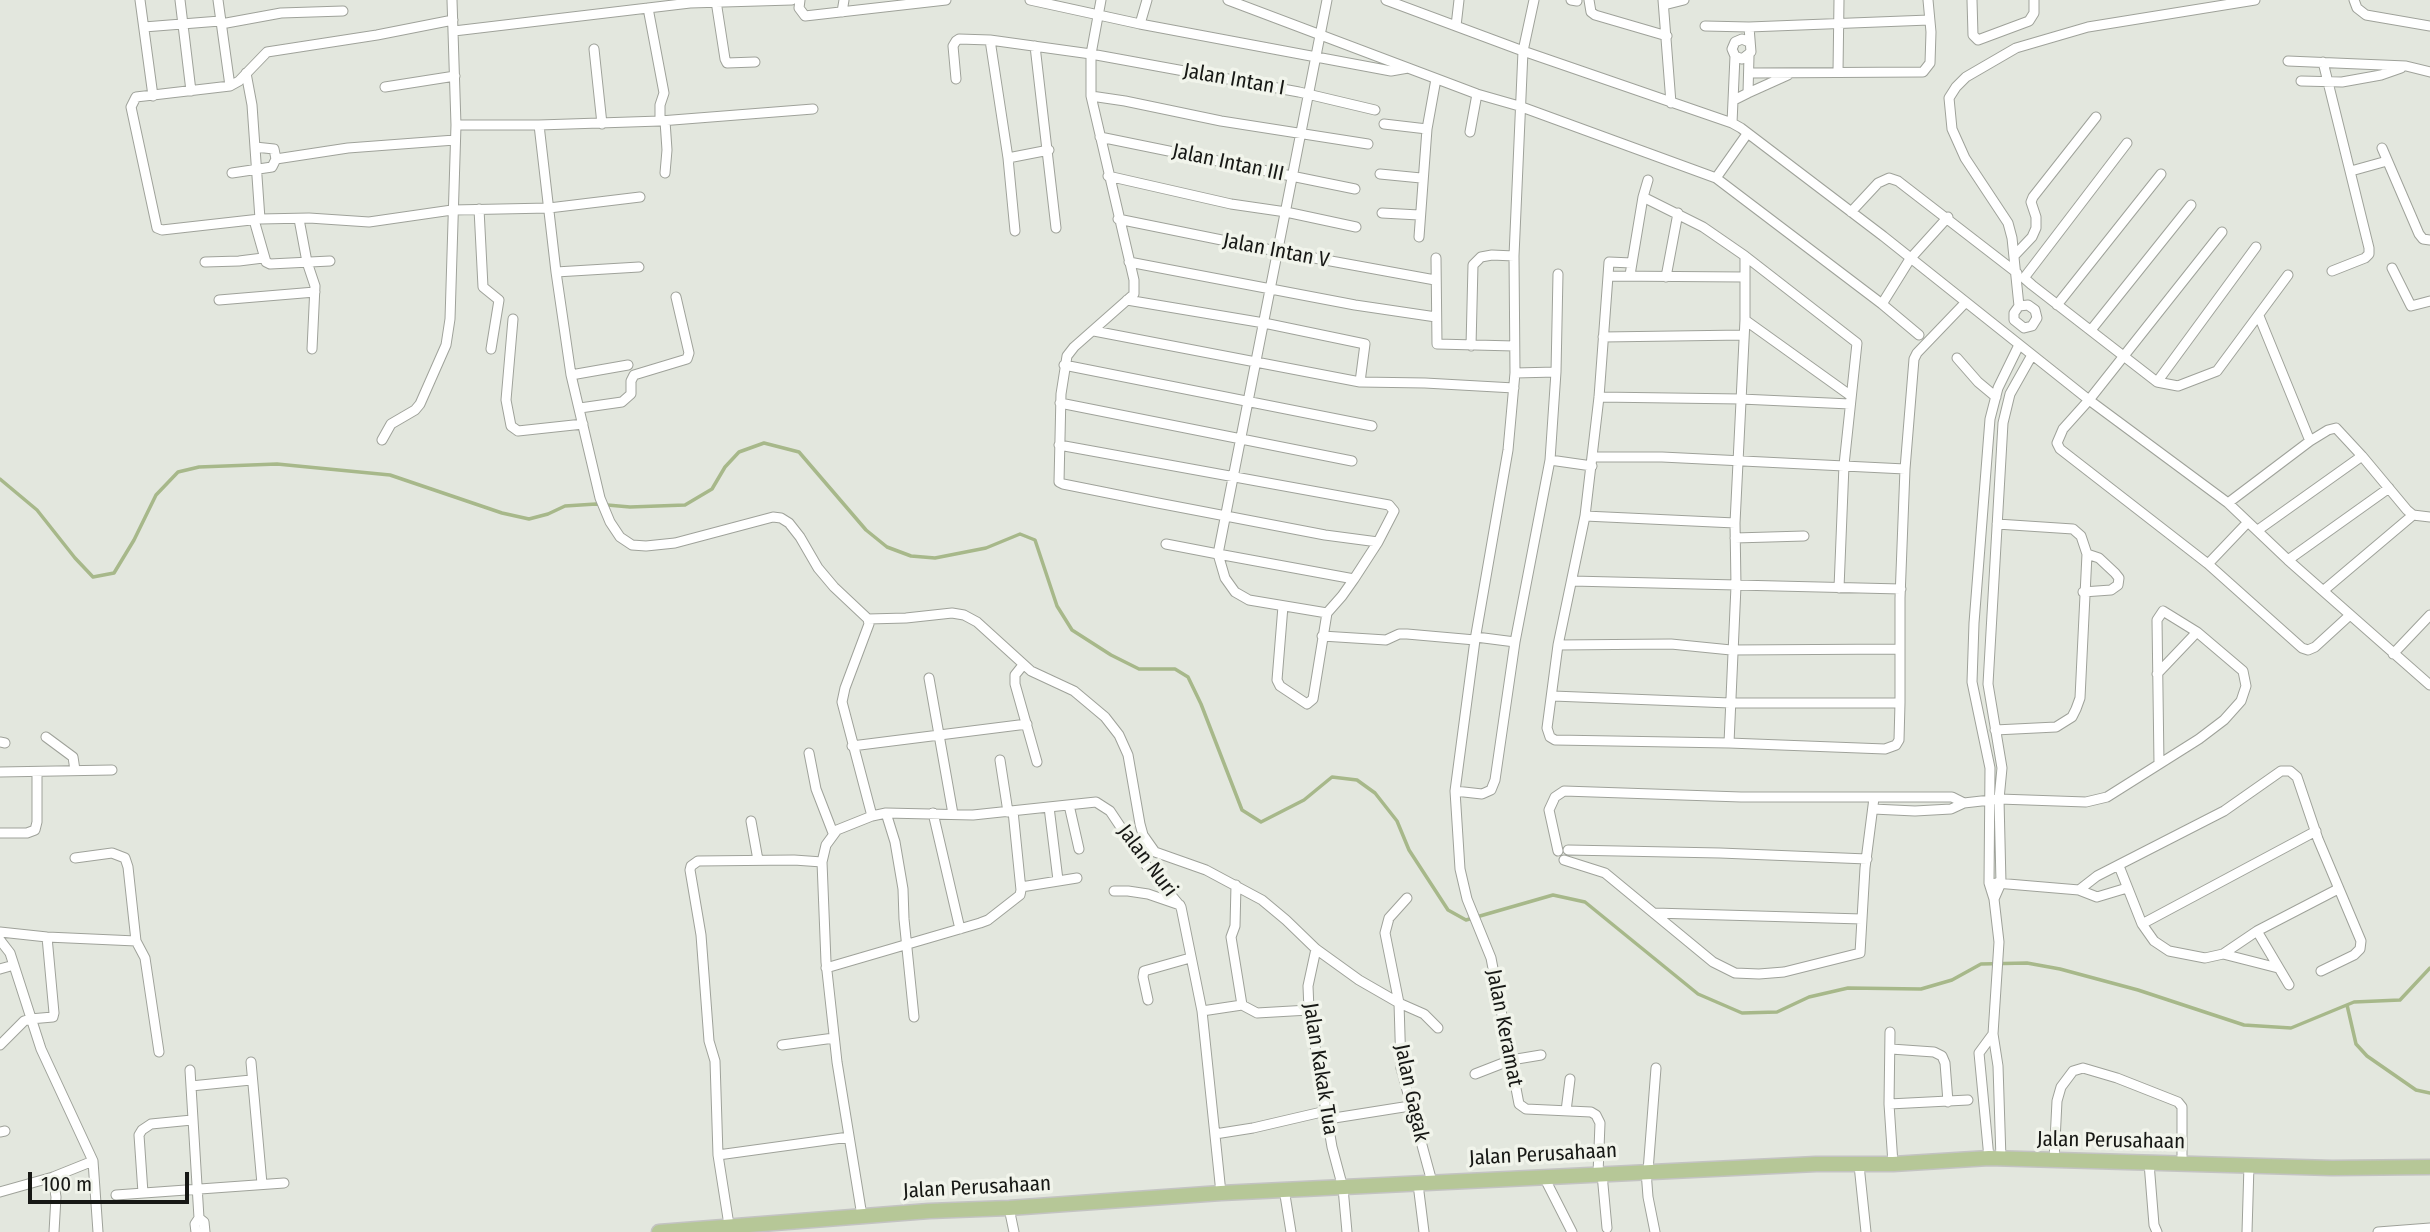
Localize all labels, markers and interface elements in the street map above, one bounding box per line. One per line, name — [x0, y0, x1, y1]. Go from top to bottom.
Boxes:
street label: Jalan Intan I — [1181, 59, 1287, 101]
street label: Jalan Intan III — [1170, 139, 1286, 187]
street label: Jalan Intan V — [1221, 228, 1331, 274]
street label: Jalan Nuri — [1112, 820, 1182, 902]
street label: Jalan Keramat — [1480, 967, 1528, 1089]
street label: Jalan Kakak Tua — [1297, 1001, 1343, 1137]
street label: Jalan Gagak — [1388, 1042, 1434, 1144]
street label: Jalan Perusahaan — [2037, 1127, 2185, 1155]
street label: Jalan Perusahaan — [1468, 1139, 1618, 1171]
scale bar — [32, 1158, 192, 1202]
text: 100 m — [41, 1171, 92, 1197]
street label: Jalan Perusahaan — [902, 1172, 1052, 1204]

